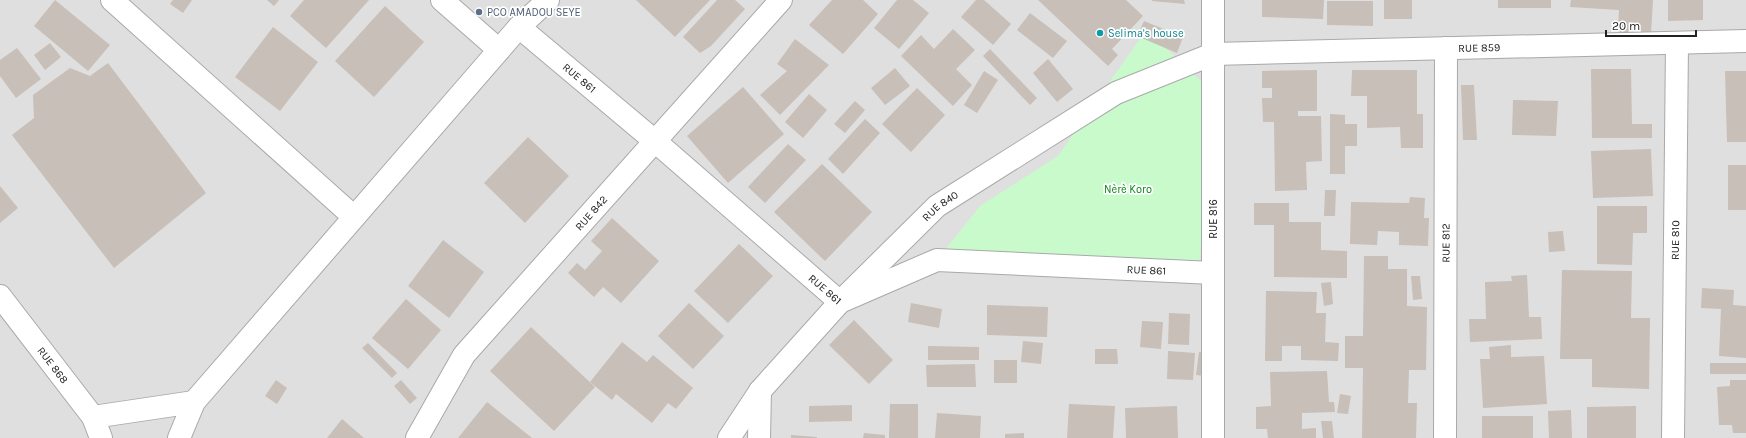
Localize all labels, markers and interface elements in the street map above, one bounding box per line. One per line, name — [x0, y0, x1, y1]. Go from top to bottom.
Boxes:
place label: PCO AMADOU SEYE — [487, 6, 581, 19]
marker: PCO AMADOU SEYE — [474, 7, 484, 17]
scale bar — [1606, 12, 1696, 38]
text: 20 m — [1612, 19, 1640, 33]
place label: Selima's house — [1108, 27, 1184, 40]
marker: Selima's house — [1095, 28, 1105, 38]
street label: RUE 859 — [1458, 40, 1500, 55]
street label: RUE 861 — [560, 60, 599, 95]
park label: Nèrè Koro — [1104, 183, 1152, 196]
street label: RUE 840 — [919, 188, 960, 224]
street label: RUE 842 — [572, 193, 610, 233]
street label: RUE 816 — [1207, 199, 1220, 239]
street label: RUE 810 — [1668, 220, 1682, 260]
street label: RUE 812 — [1439, 223, 1452, 263]
street label: RUE 861 — [1126, 262, 1166, 277]
street label: RUE 861 — [806, 271, 844, 307]
street label: RUE 868 — [35, 344, 71, 386]

